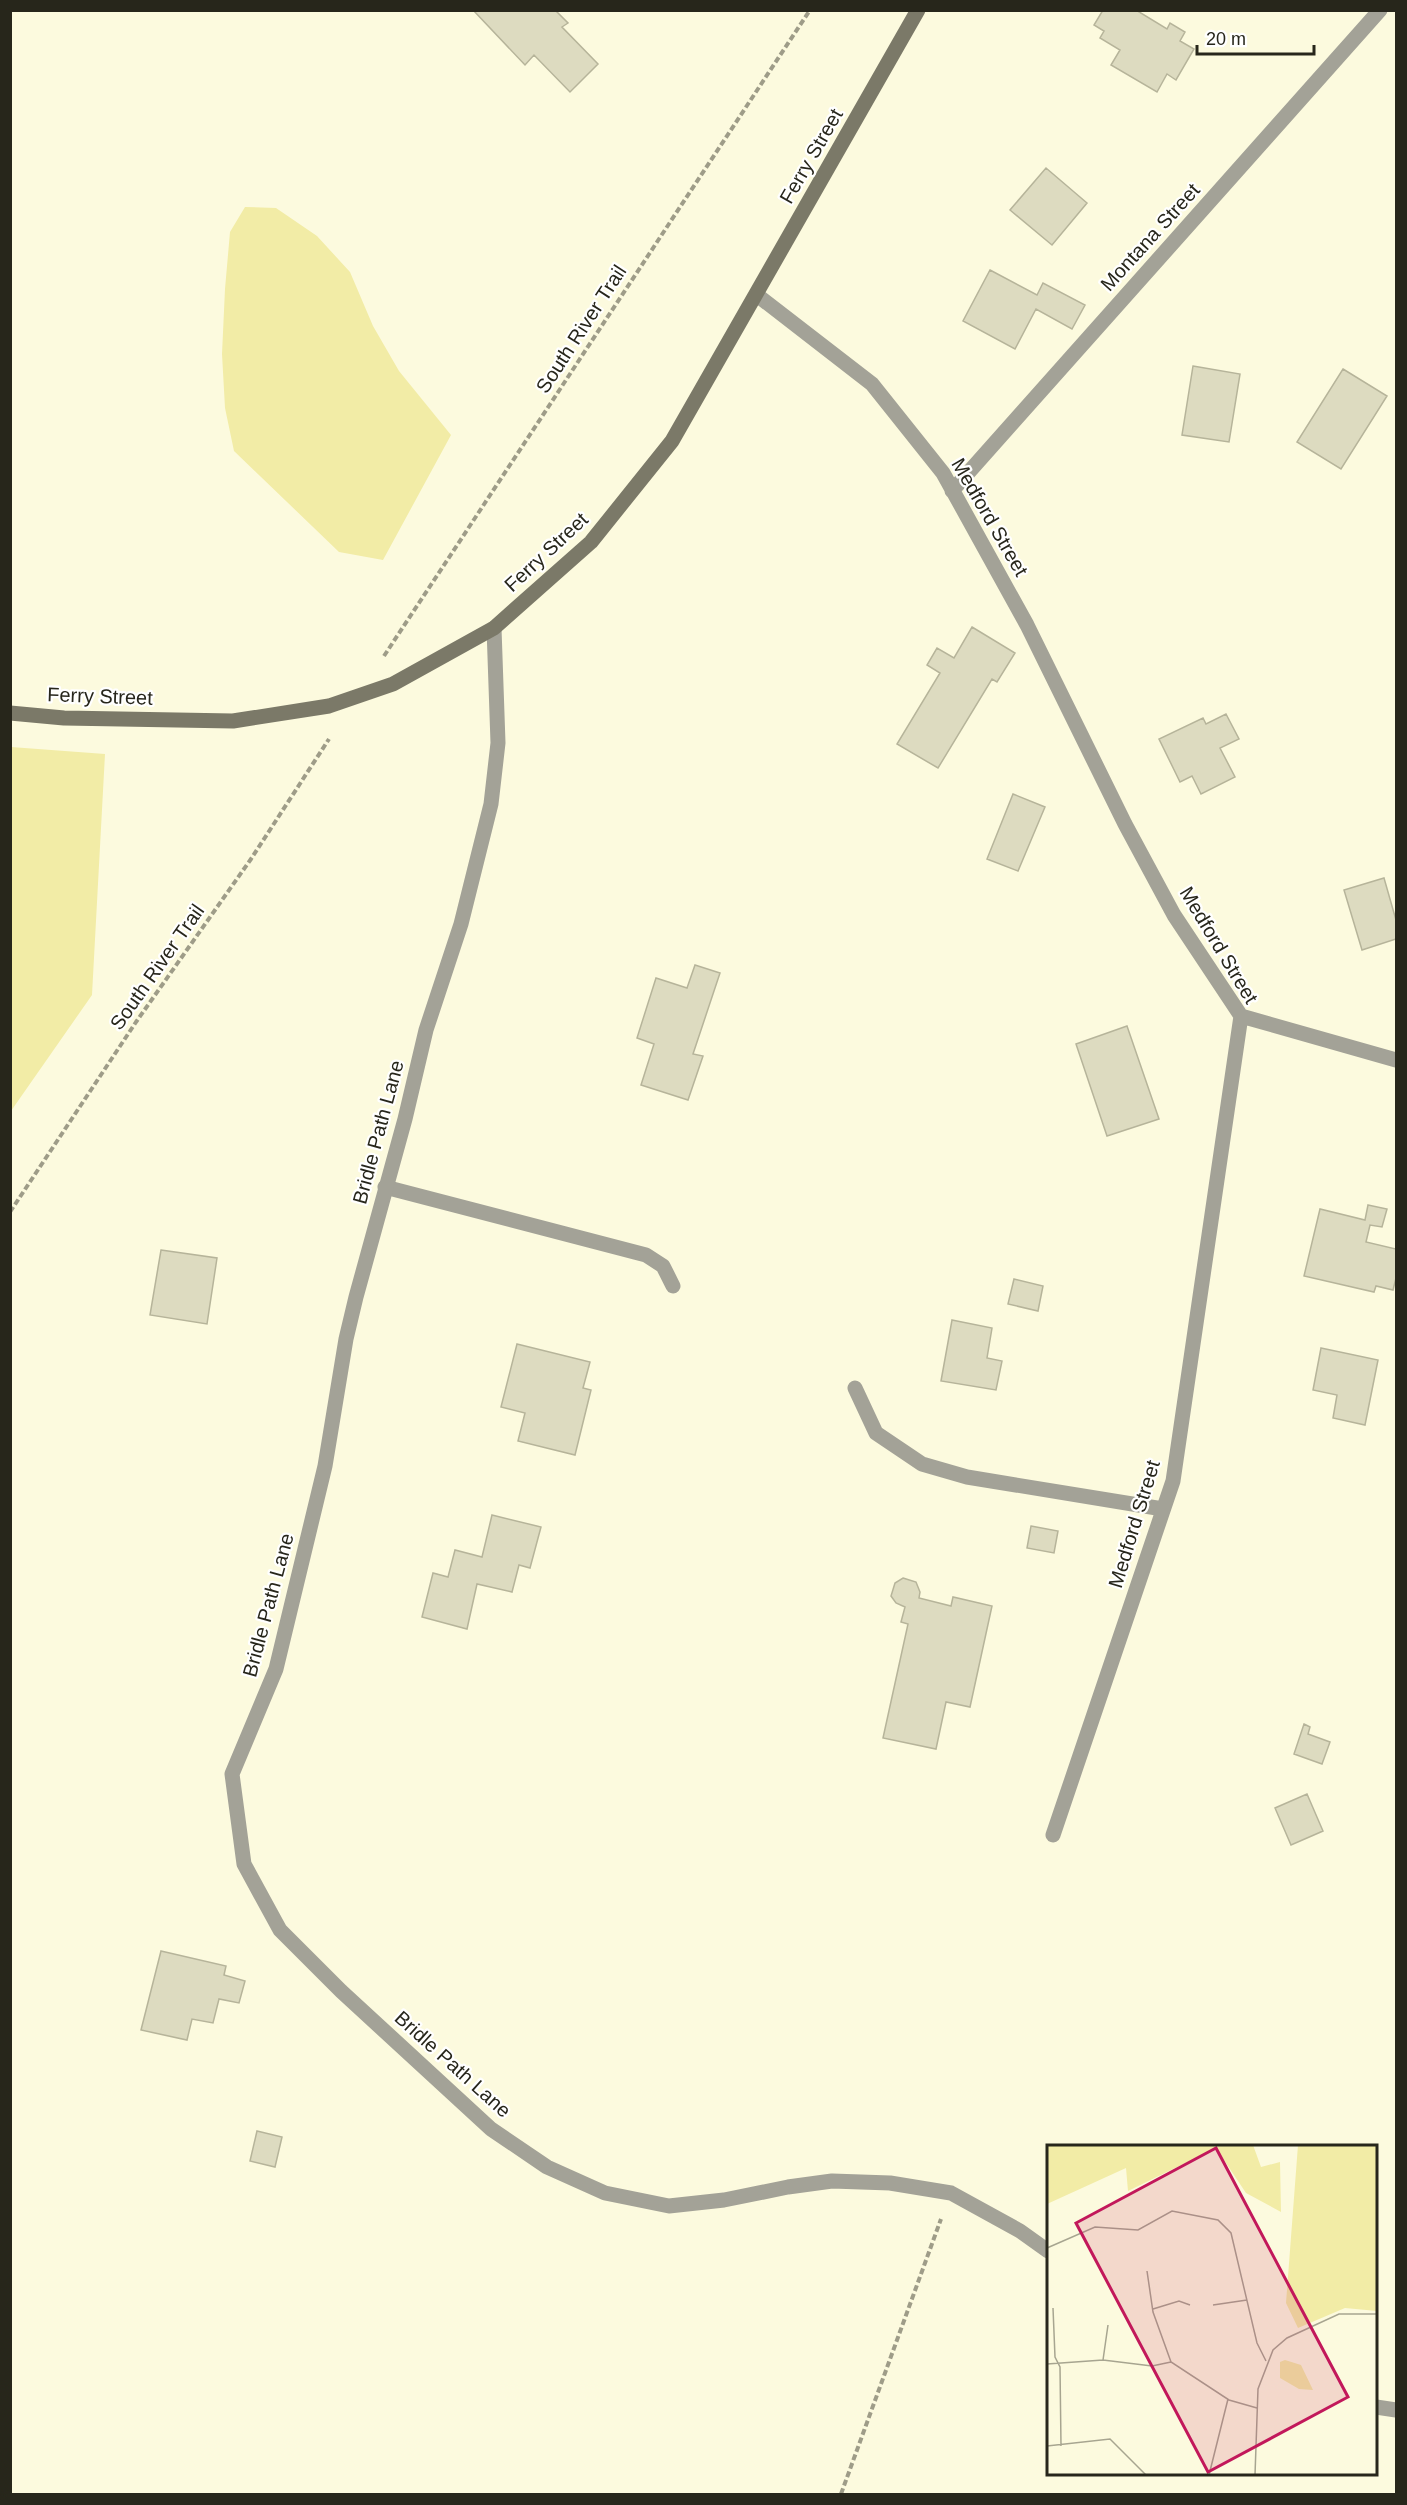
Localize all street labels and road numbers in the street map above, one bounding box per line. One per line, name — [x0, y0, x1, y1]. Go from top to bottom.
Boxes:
street label: Ferry Street — [775, 104, 847, 207]
street label: Montana Street — [1096, 178, 1204, 295]
street label: South River Trail — [532, 261, 630, 397]
street label: Medford Street — [947, 454, 1033, 580]
street label: Ferry Street — [500, 508, 592, 596]
street label: Ferry Street — [47, 683, 154, 709]
street label: Medford Street — [1176, 883, 1263, 1008]
street label: South River Trail — [106, 900, 208, 1034]
street label: Bridle Path Lane — [348, 1058, 408, 1206]
street label: Medford Street — [1104, 1457, 1164, 1590]
street label: Bridle Path Lane — [238, 1531, 298, 1679]
street label: Bridle Path Lane — [391, 2006, 515, 2122]

